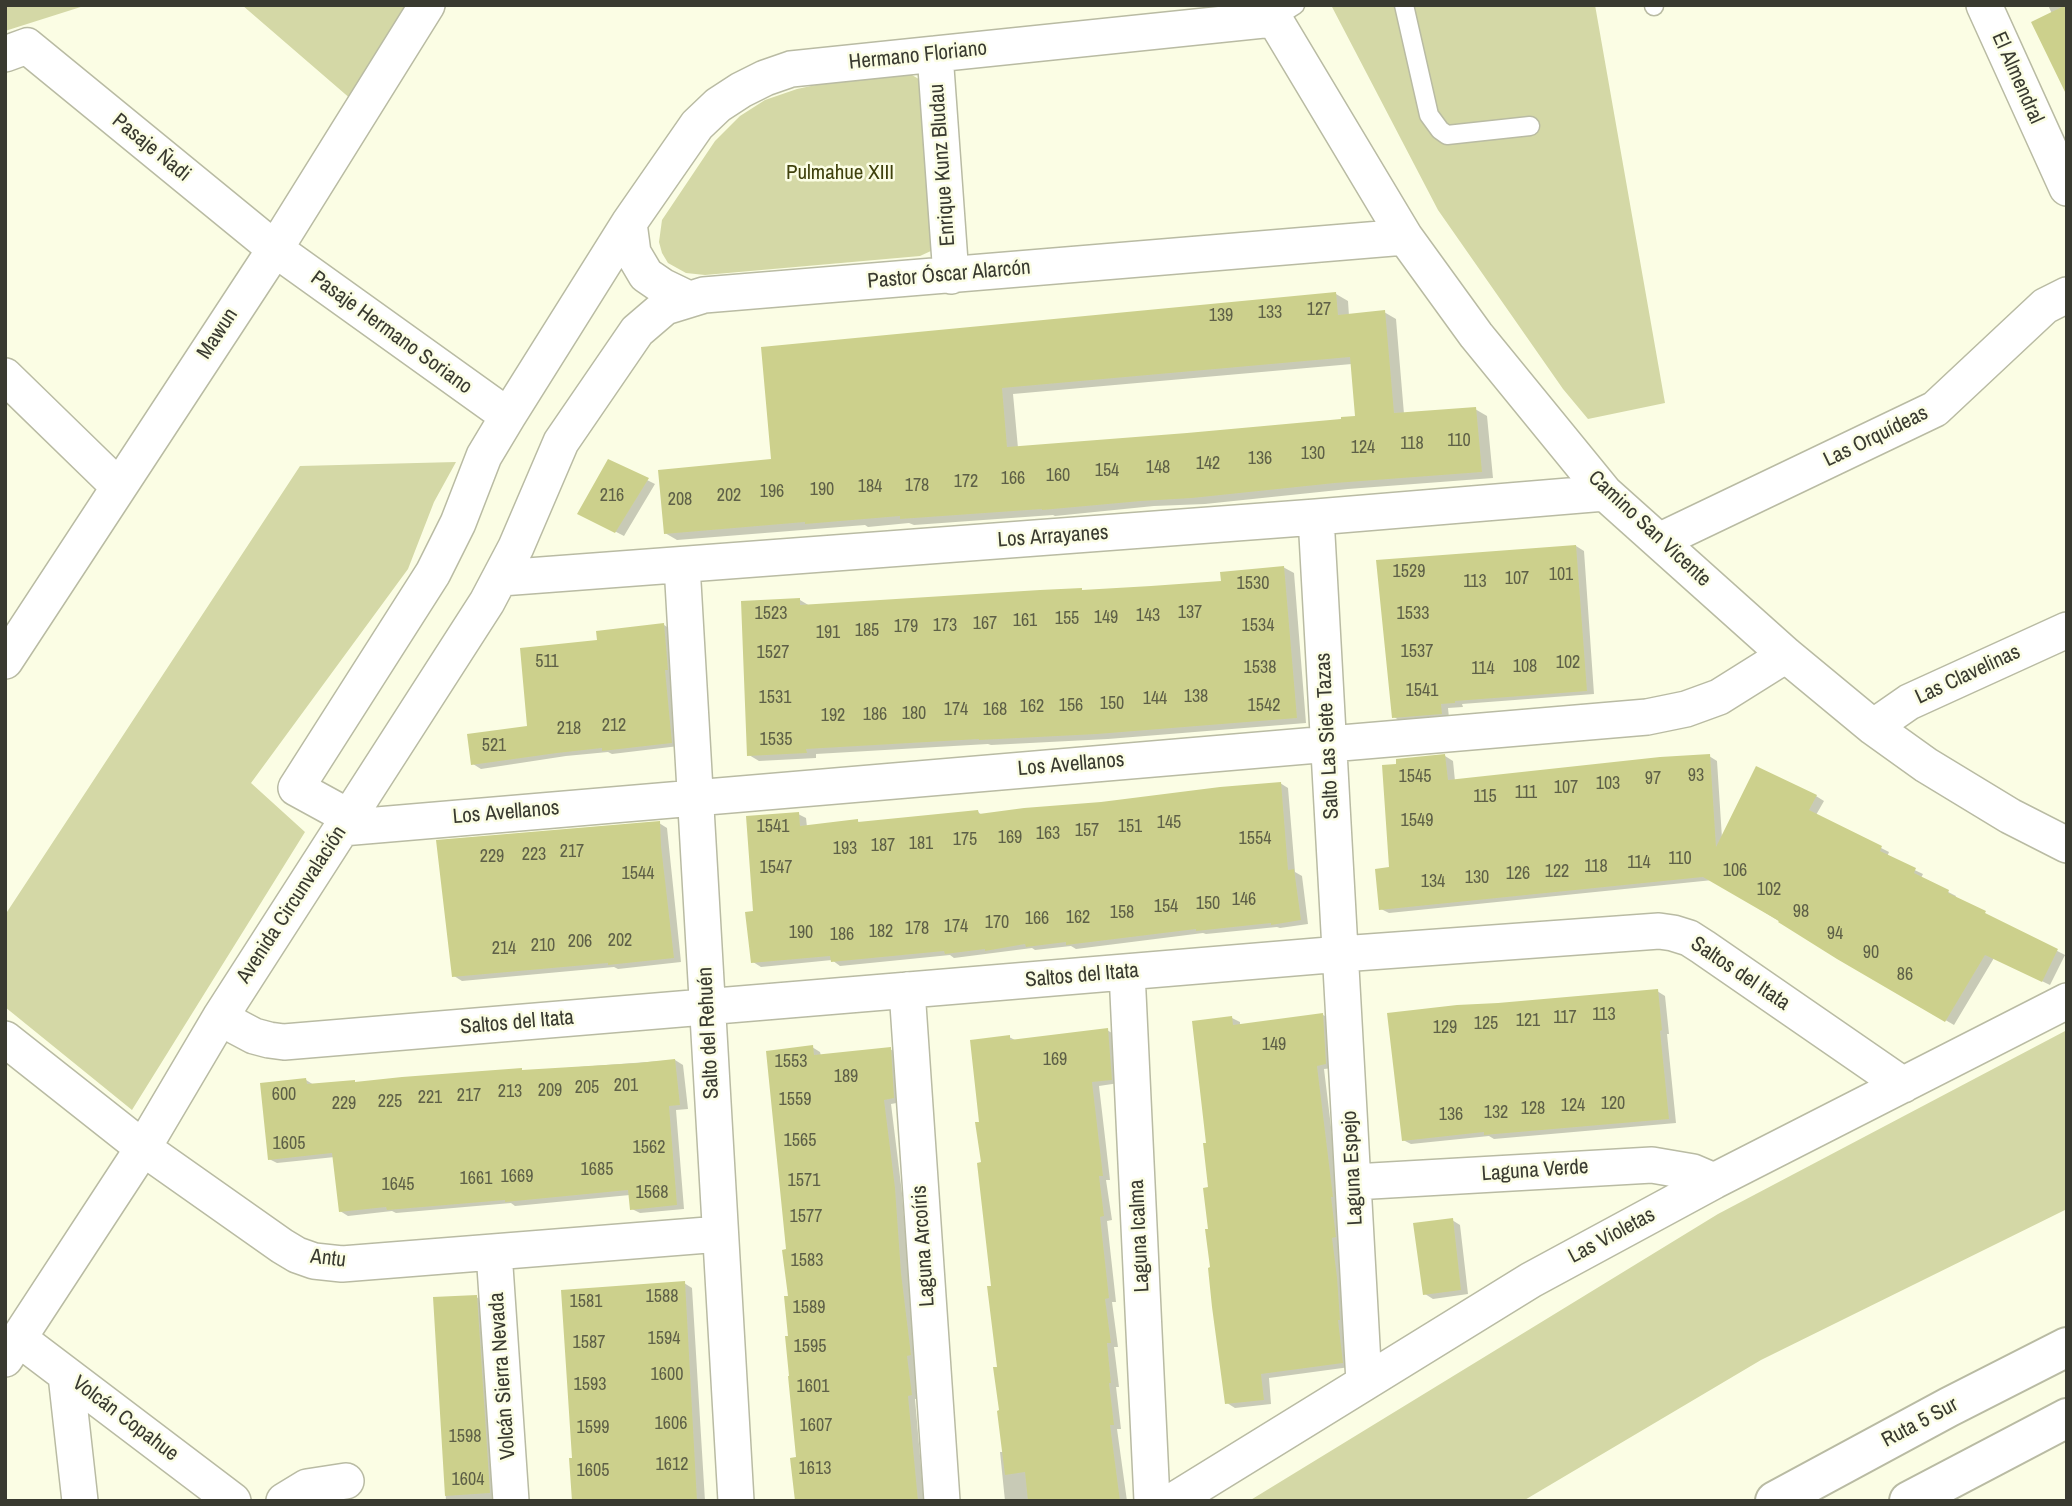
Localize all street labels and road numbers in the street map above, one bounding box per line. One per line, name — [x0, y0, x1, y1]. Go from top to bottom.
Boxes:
street label: El Almendral — [1986, 28, 2048, 128]
street label: Hermano Floriano — [848, 36, 988, 76]
street label: Enrique Kunz Bludau — [925, 83, 961, 247]
street label: Pasaje Ñadi — [107, 109, 195, 187]
street label: Pastor Óscar Alarcón — [866, 255, 1032, 295]
street label: Pasaje Hermano Soriano — [305, 266, 477, 400]
street label: Mawun — [192, 304, 244, 364]
street label: Las Orquídeas — [1820, 401, 1932, 473]
street label: Camino San Vicente — [1582, 466, 1716, 592]
street label: Los Arrayanes — [997, 521, 1109, 553]
street label: Las Clavelinas — [1911, 640, 2025, 710]
street label: Salto Las Siete Tazas — [1311, 652, 1345, 820]
street label: Los Avellanos — [1017, 748, 1125, 782]
street label: Los Avellanos — [452, 796, 560, 830]
street label: Avenida Circunvalación — [232, 822, 352, 988]
street label: Saltos del Itata — [1686, 932, 1794, 1016]
street label: Saltos del Itata — [1024, 958, 1140, 994]
street label: Salto del Rehuén — [693, 966, 725, 1100]
street label: Saltos del Itata — [459, 1005, 575, 1041]
street label: Laguna Espejo — [1337, 1110, 1369, 1226]
street label: Laguna Verde — [1481, 1155, 1589, 1187]
street label: Laguna Icalma — [1124, 1179, 1156, 1293]
street label: Laguna Arcoíris — [907, 1184, 941, 1308]
street label: Las Violetas — [1564, 1203, 1660, 1269]
street label: Antu — [309, 1244, 347, 1274]
street label: Volcán Sierra Nevada — [485, 1292, 521, 1460]
street label: Volcán Copahue — [67, 1371, 183, 1467]
street label: Ruta 5 Sur — [1878, 1393, 1962, 1453]

